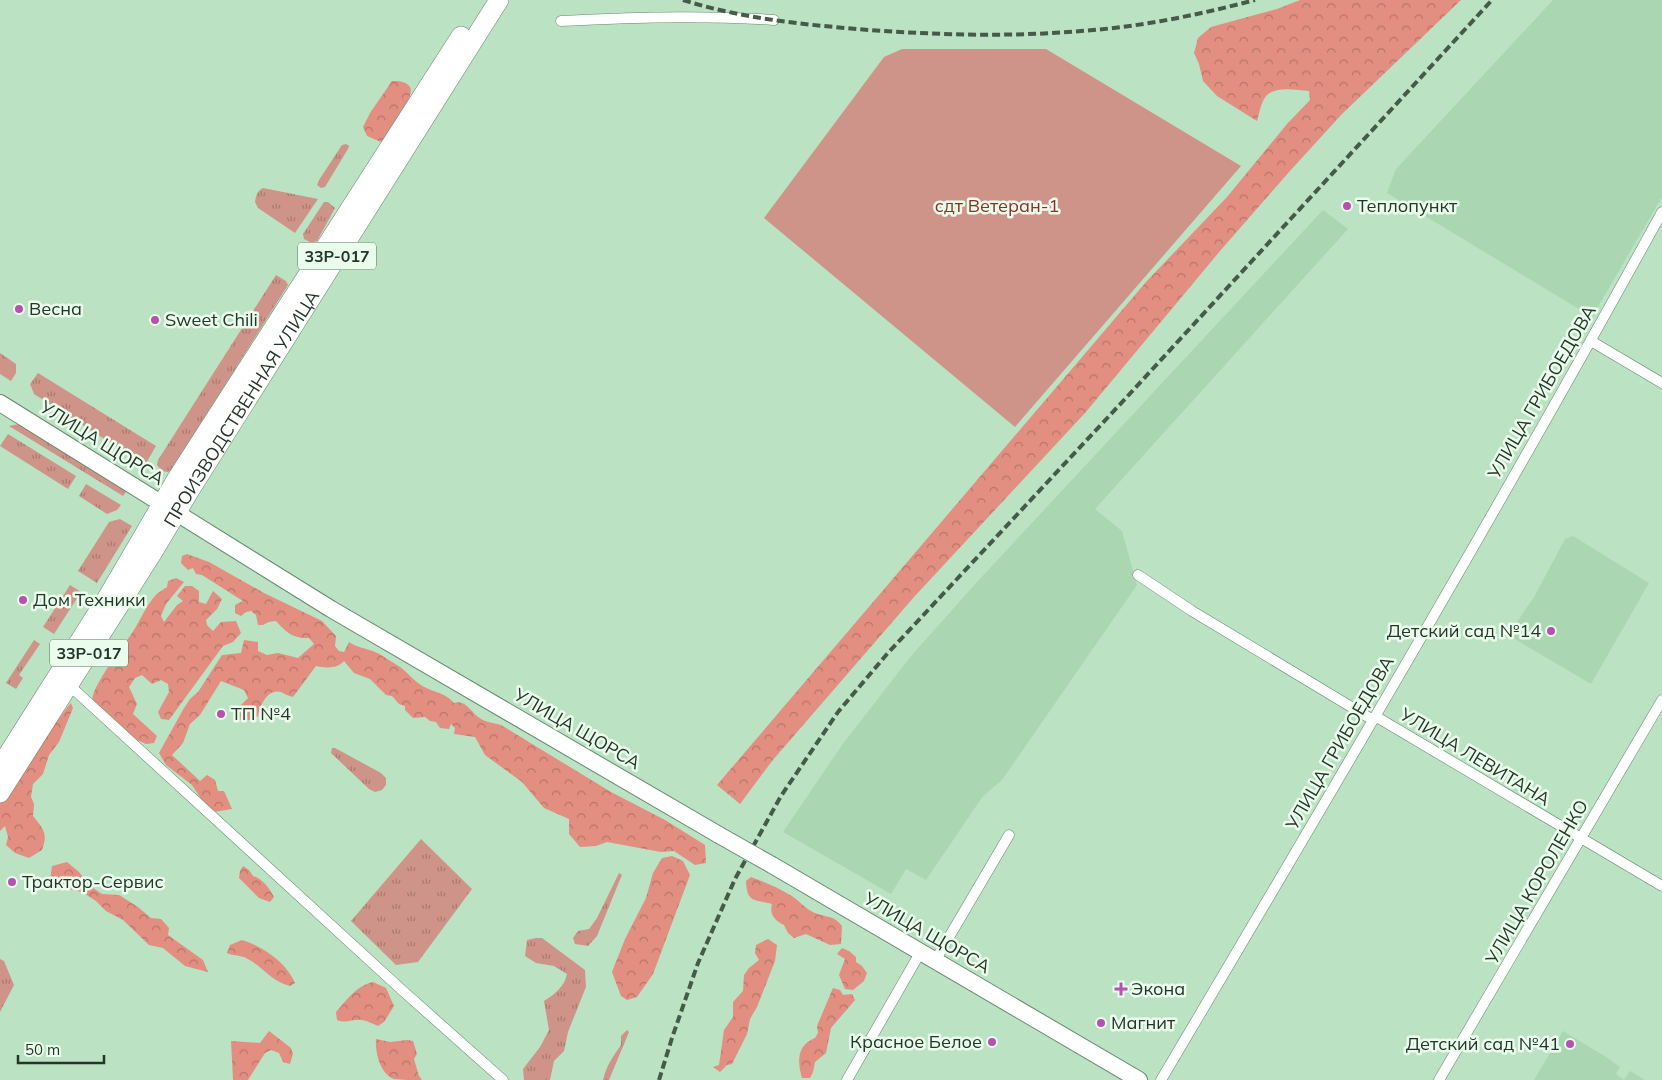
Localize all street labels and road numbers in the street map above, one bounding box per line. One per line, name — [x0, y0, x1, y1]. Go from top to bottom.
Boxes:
road number: 33Р-017 — [298, 242, 376, 270]
street label: ПРОИЗВОДСТВЕННАЯ УЛИЦА — [159, 286, 324, 531]
street label: УЛИЦА ГРИБОЕДОВА — [1482, 301, 1601, 484]
street label: УЛИЦА ЩОРСА — [35, 395, 169, 490]
road number: 33Р-017 — [50, 640, 128, 666]
street label: УЛИЦА ГРИБОЕДОВА — [1280, 652, 1399, 835]
street label: УЛИЦА ЩОРСА — [509, 683, 645, 774]
street label: УЛИЦА ЛЕВИТАНА — [1395, 702, 1555, 810]
street label: УЛИЦА КОРОЛЕНКО — [1480, 795, 1593, 969]
street label: УЛИЦА ЩОРСА — [859, 887, 995, 978]

